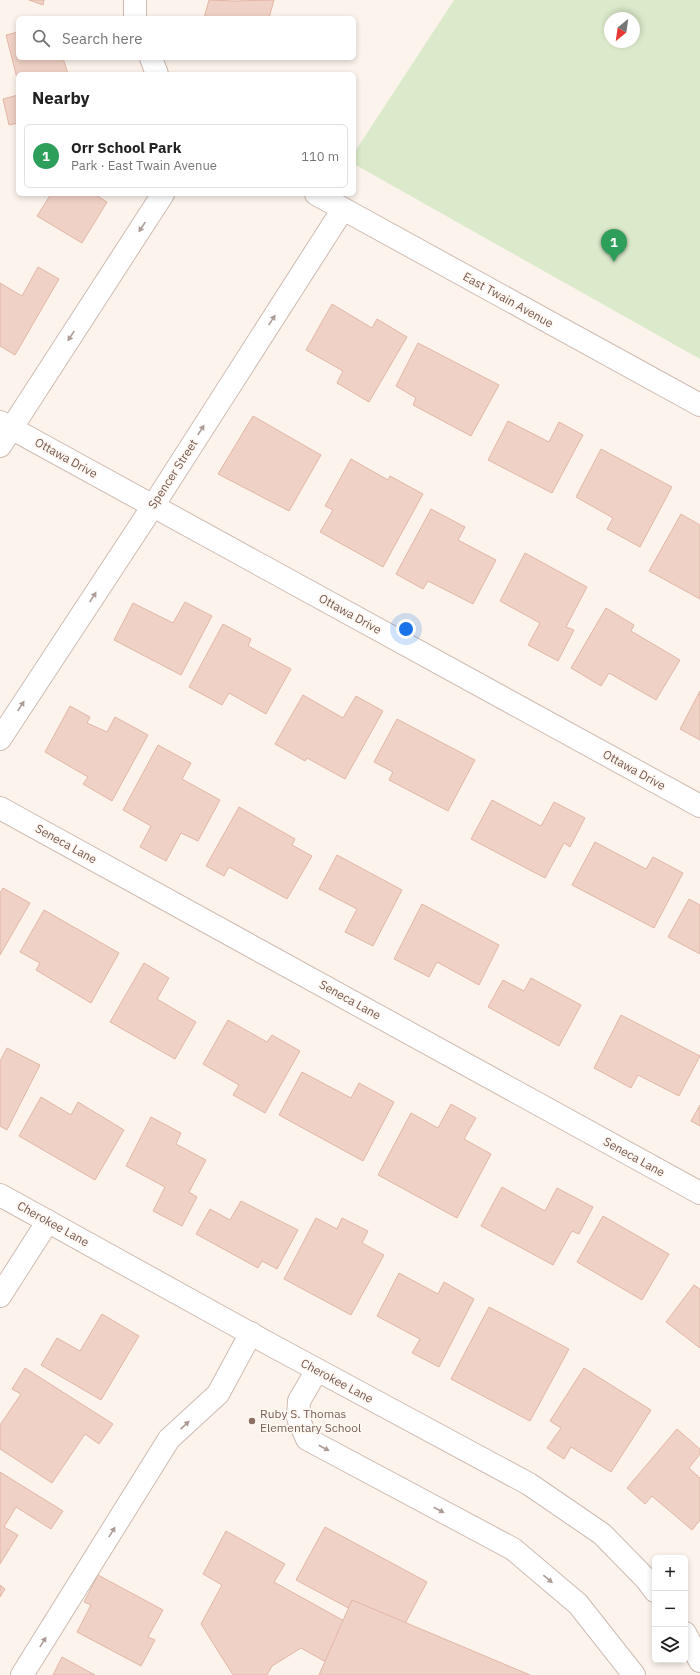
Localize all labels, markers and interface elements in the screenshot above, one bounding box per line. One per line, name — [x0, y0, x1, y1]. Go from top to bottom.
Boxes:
north arrow — [604, 12, 640, 48]
search box — [16, 16, 356, 60]
icon: search — [30, 27, 52, 49]
text: Search here — [62, 29, 142, 48]
text: Nearby — [32, 87, 90, 109]
text: Orr School Park — [71, 138, 181, 157]
text: 1 — [42, 148, 50, 165]
text: 110 m — [301, 148, 339, 165]
text: Park · East Twain Avenue — [71, 157, 217, 174]
one-way arrow — [138, 222, 146, 232]
pin: 1 — [601, 229, 627, 262]
street label: East Twain Avenue — [461, 269, 556, 331]
one-way arrow — [268, 315, 276, 325]
one-way arrow — [67, 331, 75, 341]
one-way arrow — [198, 424, 205, 435]
street label: Ottawa Drive — [32, 434, 101, 481]
street label: Spencer Street — [144, 436, 201, 511]
street label: Ottawa Drive — [316, 590, 385, 637]
one-way arrow — [89, 591, 96, 603]
your location — [396, 619, 416, 639]
one-way arrow — [18, 700, 25, 712]
street label: Ottawa Drive — [600, 746, 669, 793]
street label: Seneca Lane — [33, 821, 100, 867]
street label: Seneca Lane — [317, 977, 384, 1023]
street label: Seneca Lane — [601, 1134, 668, 1180]
street label: Cherokee Lane — [15, 1198, 92, 1250]
street label: Cherokee Lane — [298, 1355, 376, 1406]
place label: Ruby S. Thomas Elementary School — [260, 1406, 361, 1435]
marker: Ruby S. Thomas Elementary School — [247, 1416, 257, 1426]
one-way arrow — [180, 1420, 190, 1430]
one-way arrow — [318, 1445, 330, 1451]
one-way arrow — [433, 1506, 444, 1513]
one-way arrow — [108, 1526, 115, 1538]
map controls — [652, 1555, 688, 1663]
button: + — [652, 1555, 688, 1591]
one-way arrow — [542, 1574, 553, 1583]
button: − — [652, 1591, 688, 1627]
button: layers — [652, 1627, 688, 1663]
one-way arrow — [39, 1636, 46, 1648]

